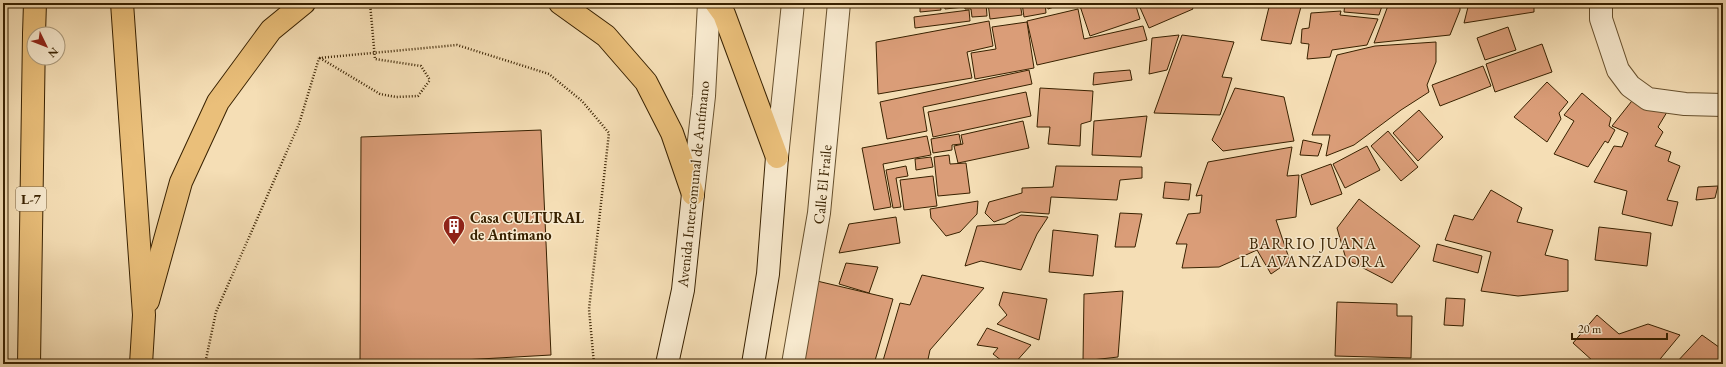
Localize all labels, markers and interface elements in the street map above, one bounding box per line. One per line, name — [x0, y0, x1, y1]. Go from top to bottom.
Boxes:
north arrow — [26, 26, 66, 66]
text: N — [45, 45, 61, 61]
street label: Avenida Intercomunal de Antímano — [673, 80, 713, 289]
street label: Calle El Fraile — [808, 144, 835, 226]
road number: L-7 — [16, 187, 46, 211]
place label: Casa CULTURAL de Antimano — [470, 208, 584, 244]
building icon: Casa CULTURAL de Antimano — [441, 213, 467, 246]
district label: BARRIO JUANA LA AVANZADORA — [1240, 233, 1386, 272]
scale bar — [1572, 315, 1667, 341]
text: 20 m — [1578, 321, 1602, 337]

